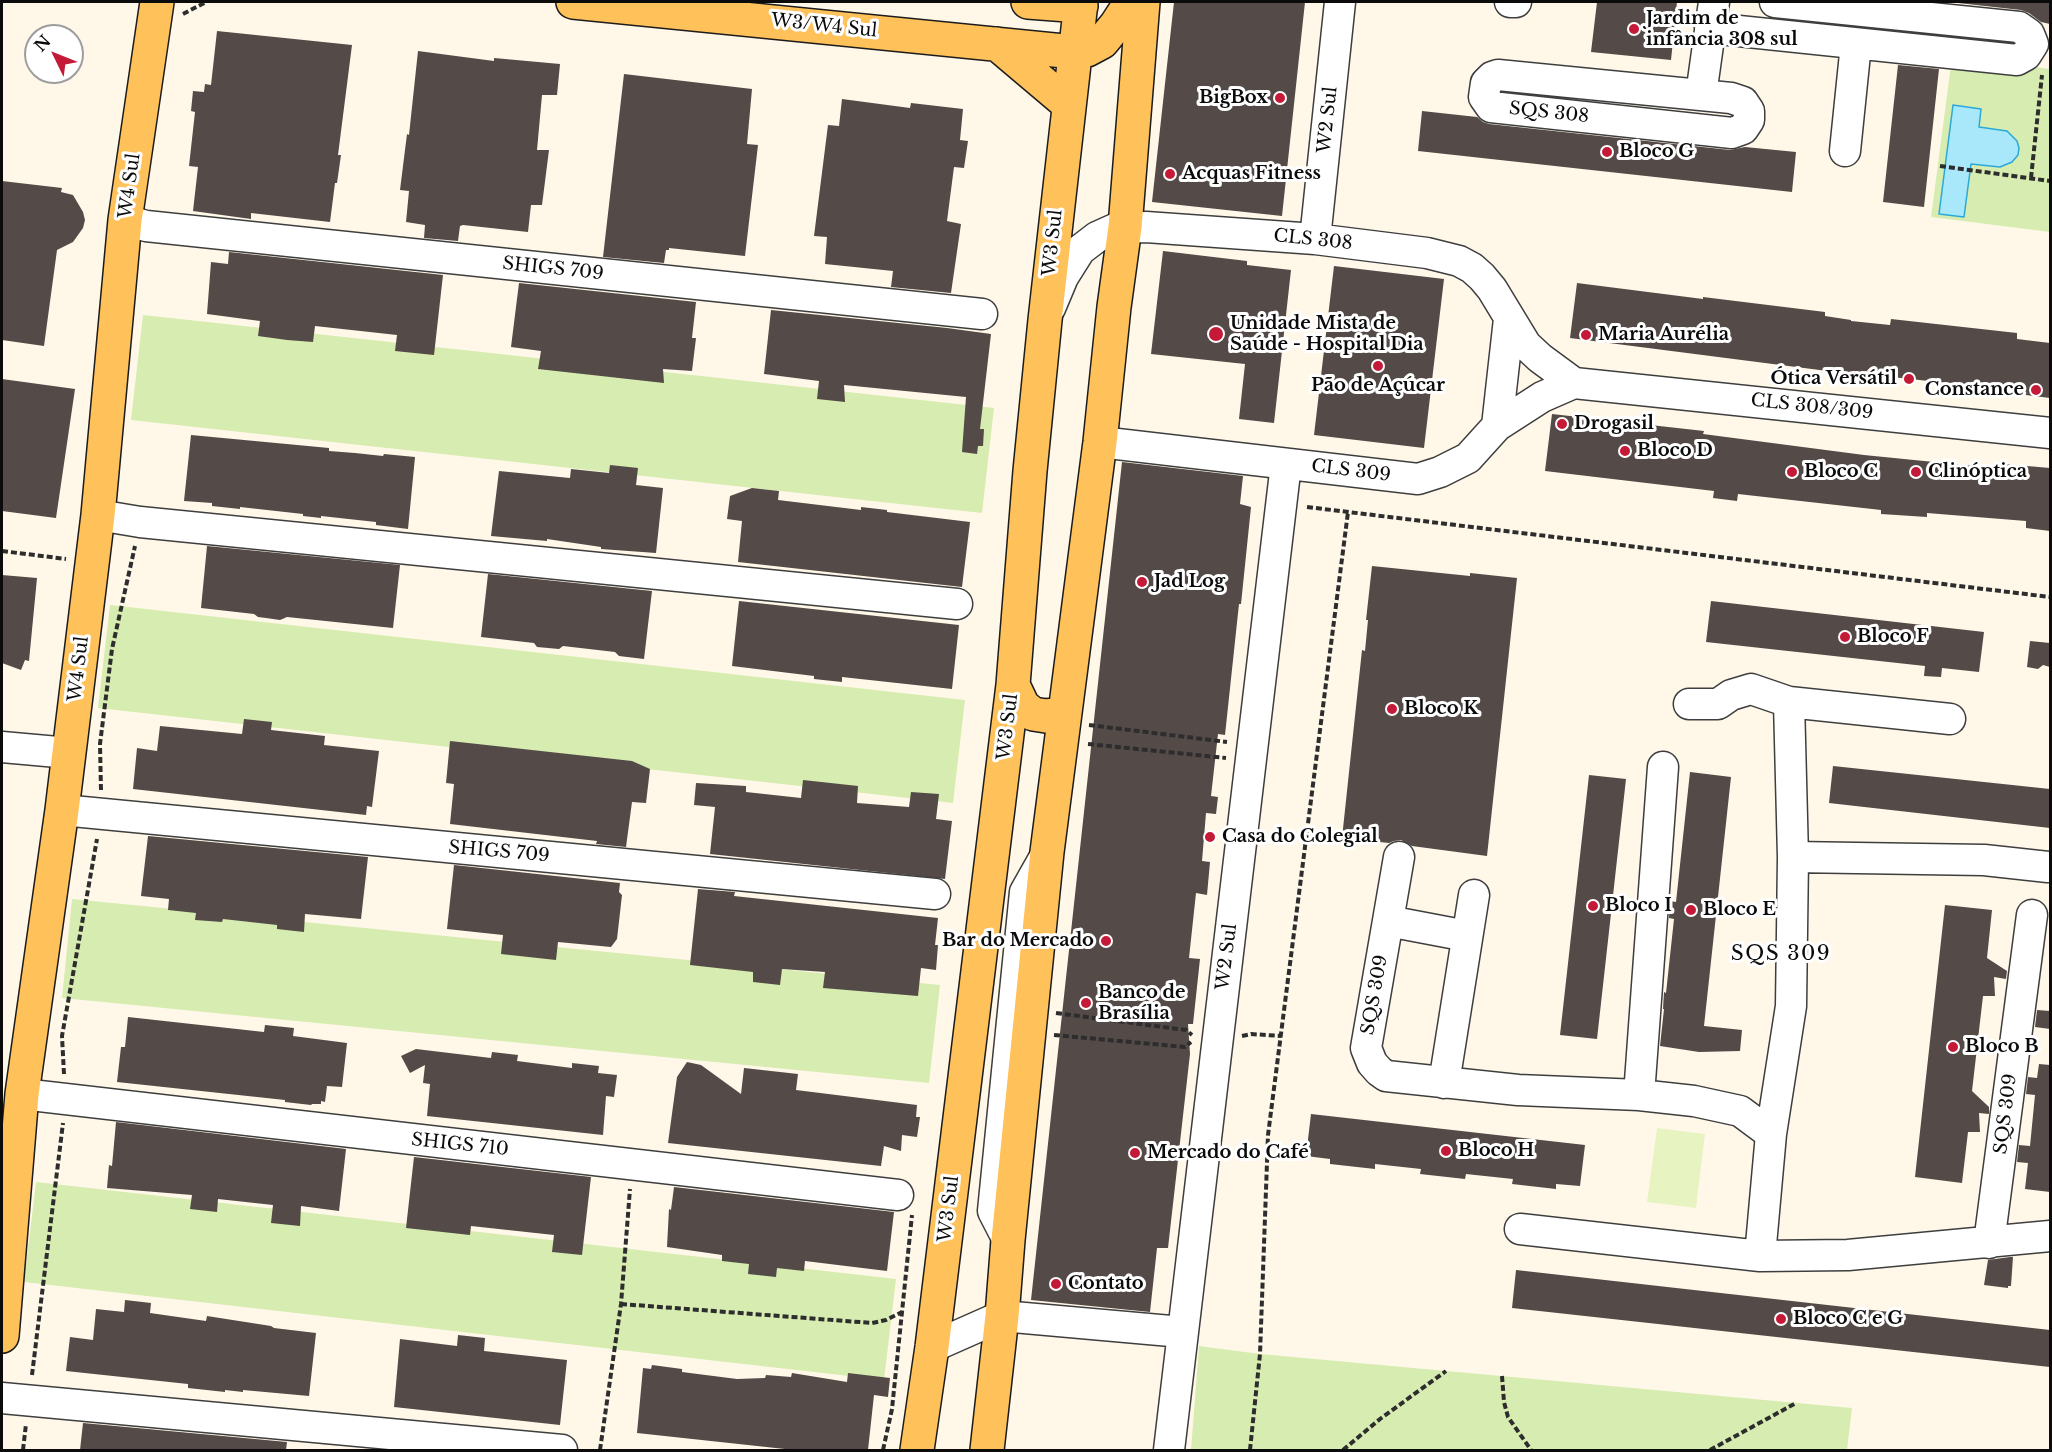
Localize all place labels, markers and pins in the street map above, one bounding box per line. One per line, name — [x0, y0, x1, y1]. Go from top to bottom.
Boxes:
place label: Jardim de infância 308 sul — [1646, 8, 1798, 50]
marker: Jardim de infância 308 sul — [1627, 22, 1641, 36]
place label: BigBox — [1199, 87, 1268, 109]
marker: BigBox — [1273, 91, 1287, 105]
place label: Bloco G — [1619, 141, 1694, 163]
marker: Bloco G — [1600, 145, 1614, 159]
place label: Acquas Fitness — [1182, 163, 1321, 185]
marker: Acquas Fitness — [1163, 167, 1177, 181]
place label: Unidade Mista de Saúde - Hospital Dia — [1230, 313, 1424, 356]
place label: Maria Aurélia — [1598, 324, 1729, 346]
marker: Unidade Mista de Saúde - Hospital Dia — [1207, 325, 1225, 343]
marker: Maria Aurélia — [1579, 328, 1593, 342]
marker: Pão de Açúcar — [1371, 359, 1385, 373]
place label: Ótica Versátil — [1770, 368, 1897, 390]
marker: Ótica Versátil — [1902, 372, 1916, 386]
place label: Pão de Açúcar — [1311, 375, 1445, 397]
place label: Constance — [1925, 379, 2024, 401]
marker: Constance — [2029, 383, 2043, 397]
place label: Drogasil — [1574, 413, 1654, 435]
marker: Drogasil — [1555, 417, 1569, 431]
place label: Bloco D — [1637, 440, 1713, 462]
marker: Bloco D — [1618, 444, 1632, 458]
place label: Bloco C — [1804, 461, 1878, 483]
place label: Clinóptica — [1928, 461, 2027, 483]
marker: Bloco C — [1785, 465, 1799, 479]
marker: Clinóptica — [1909, 465, 1923, 479]
place label: Jad Log — [1154, 571, 1225, 593]
marker: Jad Log — [1135, 575, 1149, 589]
place label: Bloco F — [1857, 626, 1929, 648]
marker: Bloco F — [1838, 630, 1852, 644]
place label: Bloco K — [1404, 698, 1478, 720]
marker: Bloco K — [1385, 702, 1399, 716]
place label: Casa do Colegial — [1222, 826, 1378, 848]
marker: Casa do Colegial — [1203, 830, 1217, 844]
place label: Bloco I — [1605, 895, 1672, 917]
marker: Bloco I — [1586, 899, 1600, 913]
place label: Bloco E — [1703, 899, 1776, 921]
marker: Bloco E — [1684, 903, 1698, 917]
place label: Bar do Mercado — [942, 930, 1094, 952]
marker: Bar do Mercado — [1099, 934, 1113, 948]
place label: Banco de Brasília — [1098, 982, 1186, 1024]
marker: Banco de Brasília — [1079, 996, 1093, 1010]
place label: Bloco B — [1965, 1036, 2039, 1058]
marker: Bloco B — [1946, 1040, 1960, 1054]
place label: Bloco H — [1458, 1140, 1534, 1162]
place label: Mercado do Café — [1147, 1142, 1309, 1164]
marker: Bloco H — [1439, 1144, 1453, 1158]
marker: Mercado do Café — [1128, 1146, 1142, 1160]
place label: Contato — [1068, 1273, 1144, 1295]
marker: Contato — [1049, 1277, 1063, 1291]
place label: Bloco C e G — [1793, 1308, 1903, 1330]
marker: Bloco C e G — [1774, 1312, 1788, 1326]

